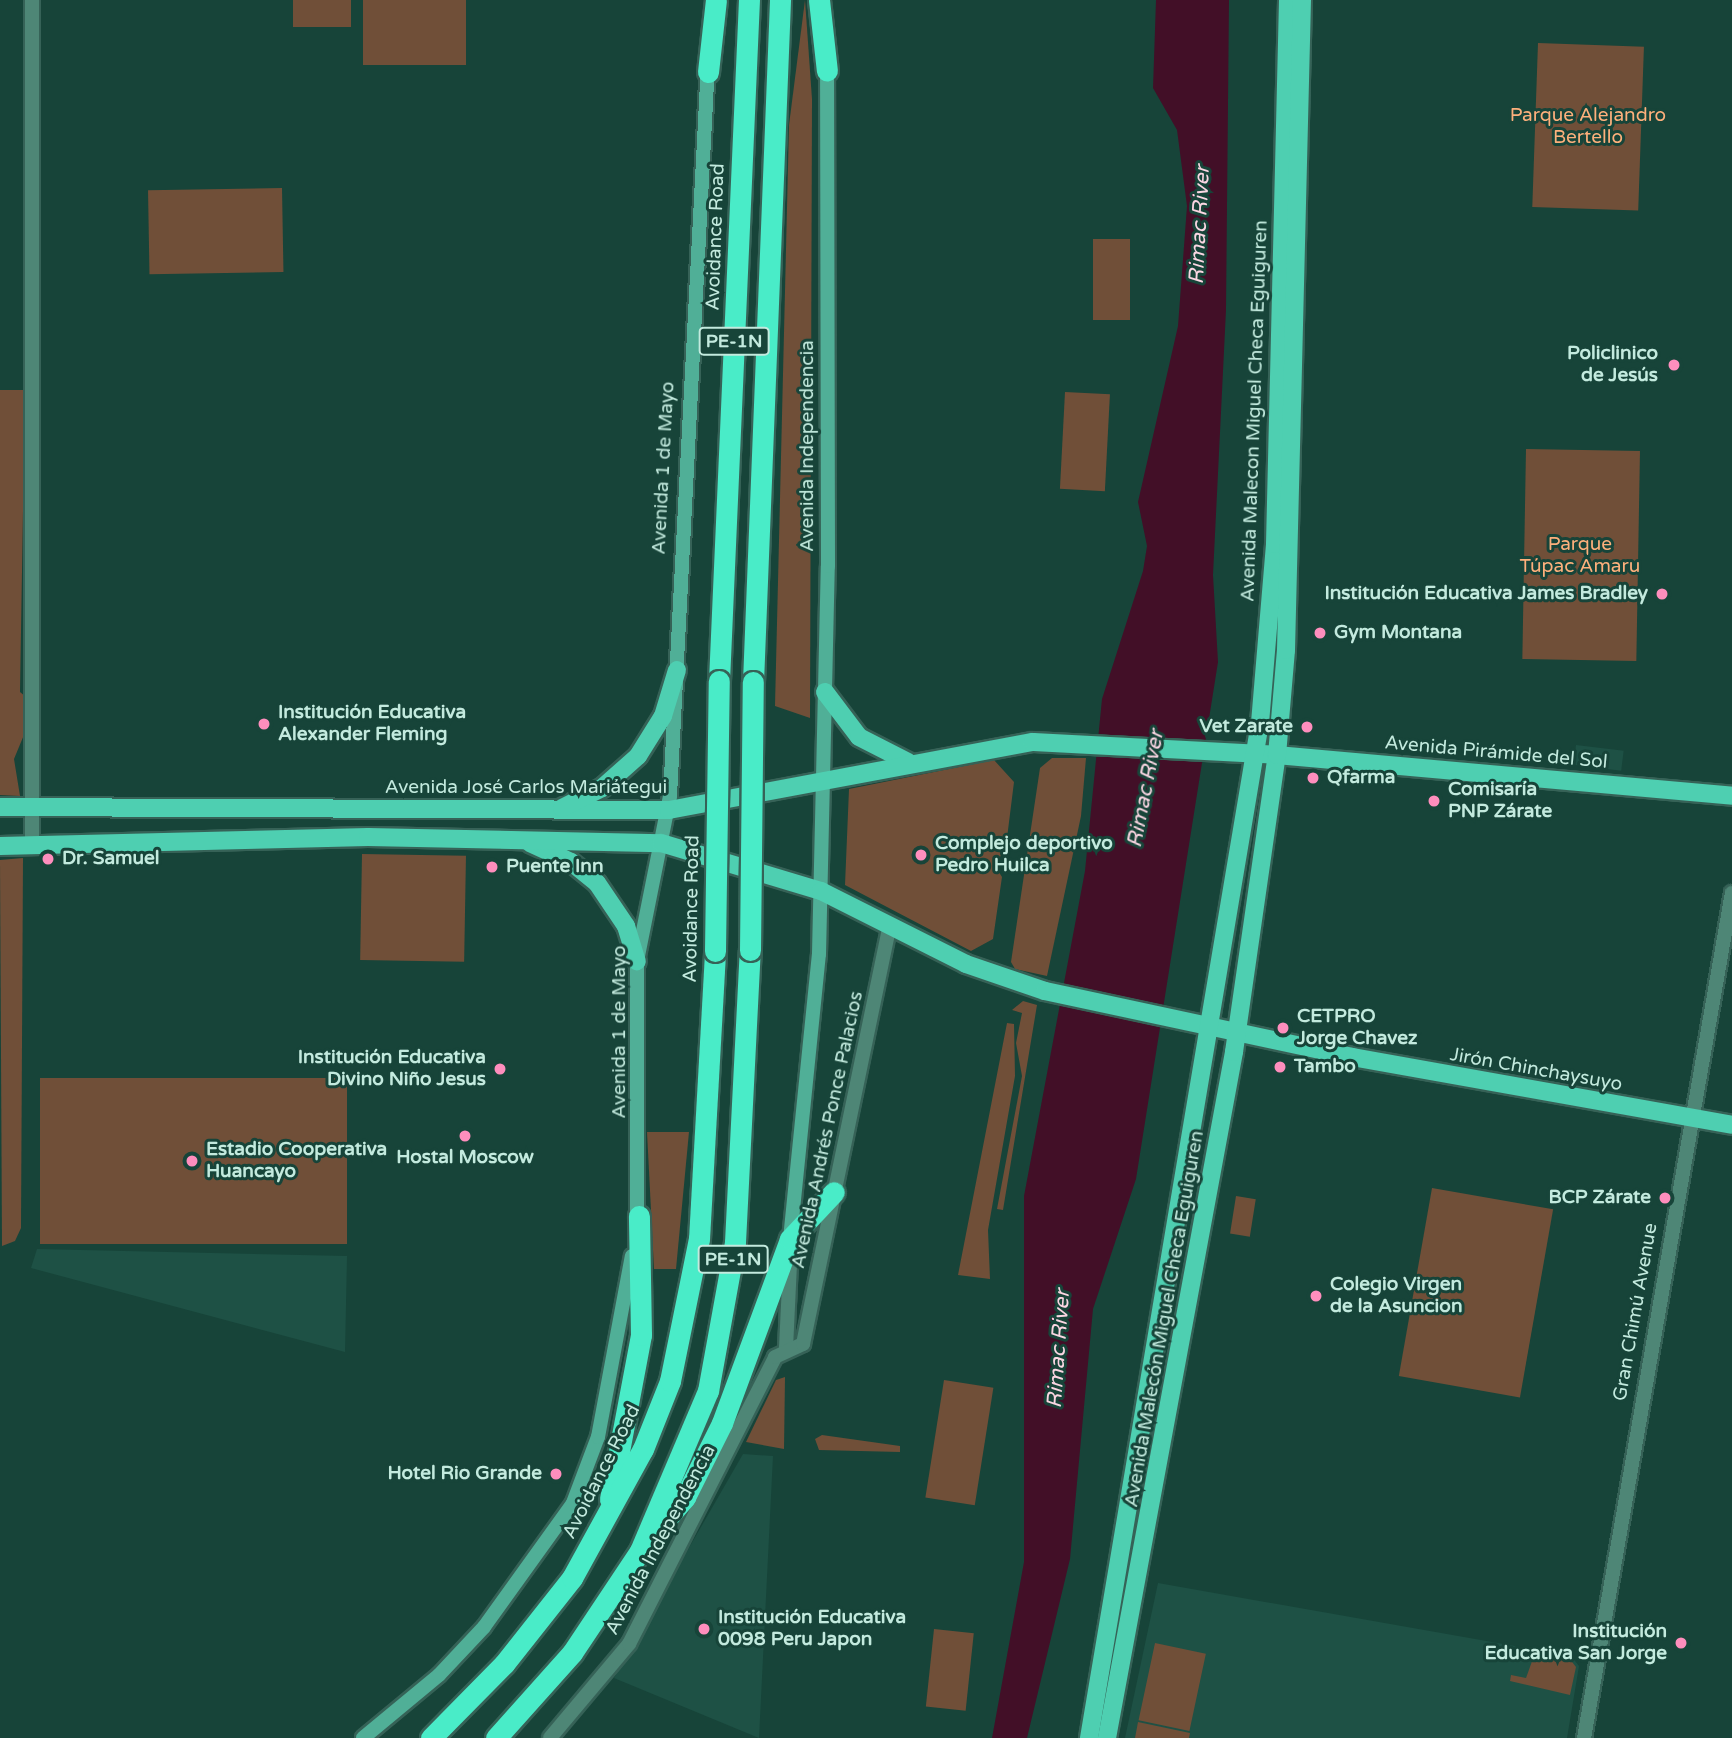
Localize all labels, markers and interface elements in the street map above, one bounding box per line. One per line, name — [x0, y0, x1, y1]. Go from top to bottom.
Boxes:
park label: Parque Alejandro Bertello — [1510, 105, 1666, 149]
street label: Avoidance Road — [702, 163, 730, 311]
water label: Rimac River — [1184, 165, 1216, 285]
street label: Avenida Malecon Miguel Checa Eguiguren — [1237, 220, 1273, 602]
road number: PE-1N — [697, 326, 771, 356]
street label: Avenida Independencia — [797, 340, 819, 552]
place label: Policlinico de Jesús — [1567, 343, 1658, 387]
marker: Policlinico de Jesús — [1664, 355, 1684, 375]
street label: Avenida 1 de Mayo — [648, 381, 680, 555]
park label: Parque Túpac Amaru — [1520, 534, 1640, 578]
place label: Institución Educativa James Bradley — [1325, 583, 1648, 605]
marker: Institución Educativa James Bradley — [1654, 586, 1670, 602]
place label: Gym Montana — [1334, 622, 1462, 644]
marker: Gym Montana — [1312, 625, 1328, 641]
place label: Institución Educativa Alexander Fleming — [278, 702, 466, 746]
marker: Institución Educativa Alexander Fleming — [256, 716, 272, 732]
place label: Vet Zarate — [1200, 716, 1293, 738]
marker: Vet Zarate — [1299, 719, 1315, 735]
water label: Rimac River — [1122, 728, 1170, 850]
street label: Avenida Pirámide del Sol — [1384, 732, 1608, 774]
place label: Qfarma — [1327, 767, 1395, 789]
marker: Qfarma — [1305, 770, 1321, 786]
street label: Avenida José Carlos Mariátegui — [385, 777, 667, 799]
place label: Comisaría PNP Zárate — [1448, 779, 1552, 823]
marker: Comisaría PNP Zárate — [1426, 793, 1442, 809]
place label: Complejo deportivo Pedro Huilca — [935, 833, 1113, 877]
street label: Avoidance Road — [679, 835, 705, 983]
marker: Complejo deportivo Pedro Huilca — [913, 847, 929, 863]
place label: Dr. Samuel — [62, 848, 159, 870]
marker: Dr. Samuel — [40, 851, 56, 867]
place label: Puente Inn — [506, 856, 603, 878]
marker: Puente Inn — [484, 859, 500, 875]
street label: Avenida 1 de Mayo — [609, 945, 631, 1119]
street label: Avenida Andrés Ponce Palacios — [787, 989, 869, 1271]
place label: CETPRO Jorge Chavez — [1297, 1006, 1418, 1050]
marker: CETPRO Jorge Chavez — [1275, 1020, 1291, 1036]
street label: Jirón Chinchaysuyo — [1448, 1044, 1624, 1096]
place label: Institución Educativa Divino Niño Jesus — [298, 1047, 486, 1091]
place label: Tambo — [1294, 1056, 1356, 1078]
marker: Tambo — [1272, 1059, 1288, 1075]
marker: Institución Educativa Divino Niño Jesus — [492, 1061, 508, 1077]
marker: Hostal Moscow — [457, 1128, 473, 1144]
street label: Avenida Malecón Miguel Checa Eguiguren — [1121, 1129, 1209, 1509]
place label: Estadio Cooperativa Huancayo — [206, 1139, 387, 1183]
place label: Hostal Moscow — [396, 1147, 534, 1169]
marker: Estadio Cooperativa Huancayo — [184, 1153, 200, 1169]
place label: BCP Zárate — [1549, 1187, 1651, 1209]
marker: BCP Zárate — [1657, 1190, 1673, 1206]
street label: Gran Chimú Avenue — [1609, 1221, 1663, 1403]
road number: PE-1N — [696, 1244, 770, 1274]
place label: Colegio Virgen de la Asuncion — [1330, 1274, 1462, 1318]
marker: Colegio Virgen de la Asuncion — [1308, 1288, 1324, 1304]
water label: Rimac River — [1042, 1289, 1076, 1409]
street label: Avoidance Road — [558, 1401, 646, 1543]
street label: Avenida Independencia — [601, 1441, 721, 1639]
place label: Hotel Rio Grande — [387, 1463, 542, 1485]
marker: Hotel Rio Grande — [548, 1466, 564, 1482]
place label: Institución Educativa 0098 Peru Japon — [718, 1607, 906, 1651]
marker: Institución Educativa 0098 Peru Japon — [696, 1621, 712, 1637]
place label: Institución Educativa San Jorge — [1484, 1621, 1667, 1665]
marker: Institución Educativa San Jorge — [1673, 1635, 1689, 1651]

